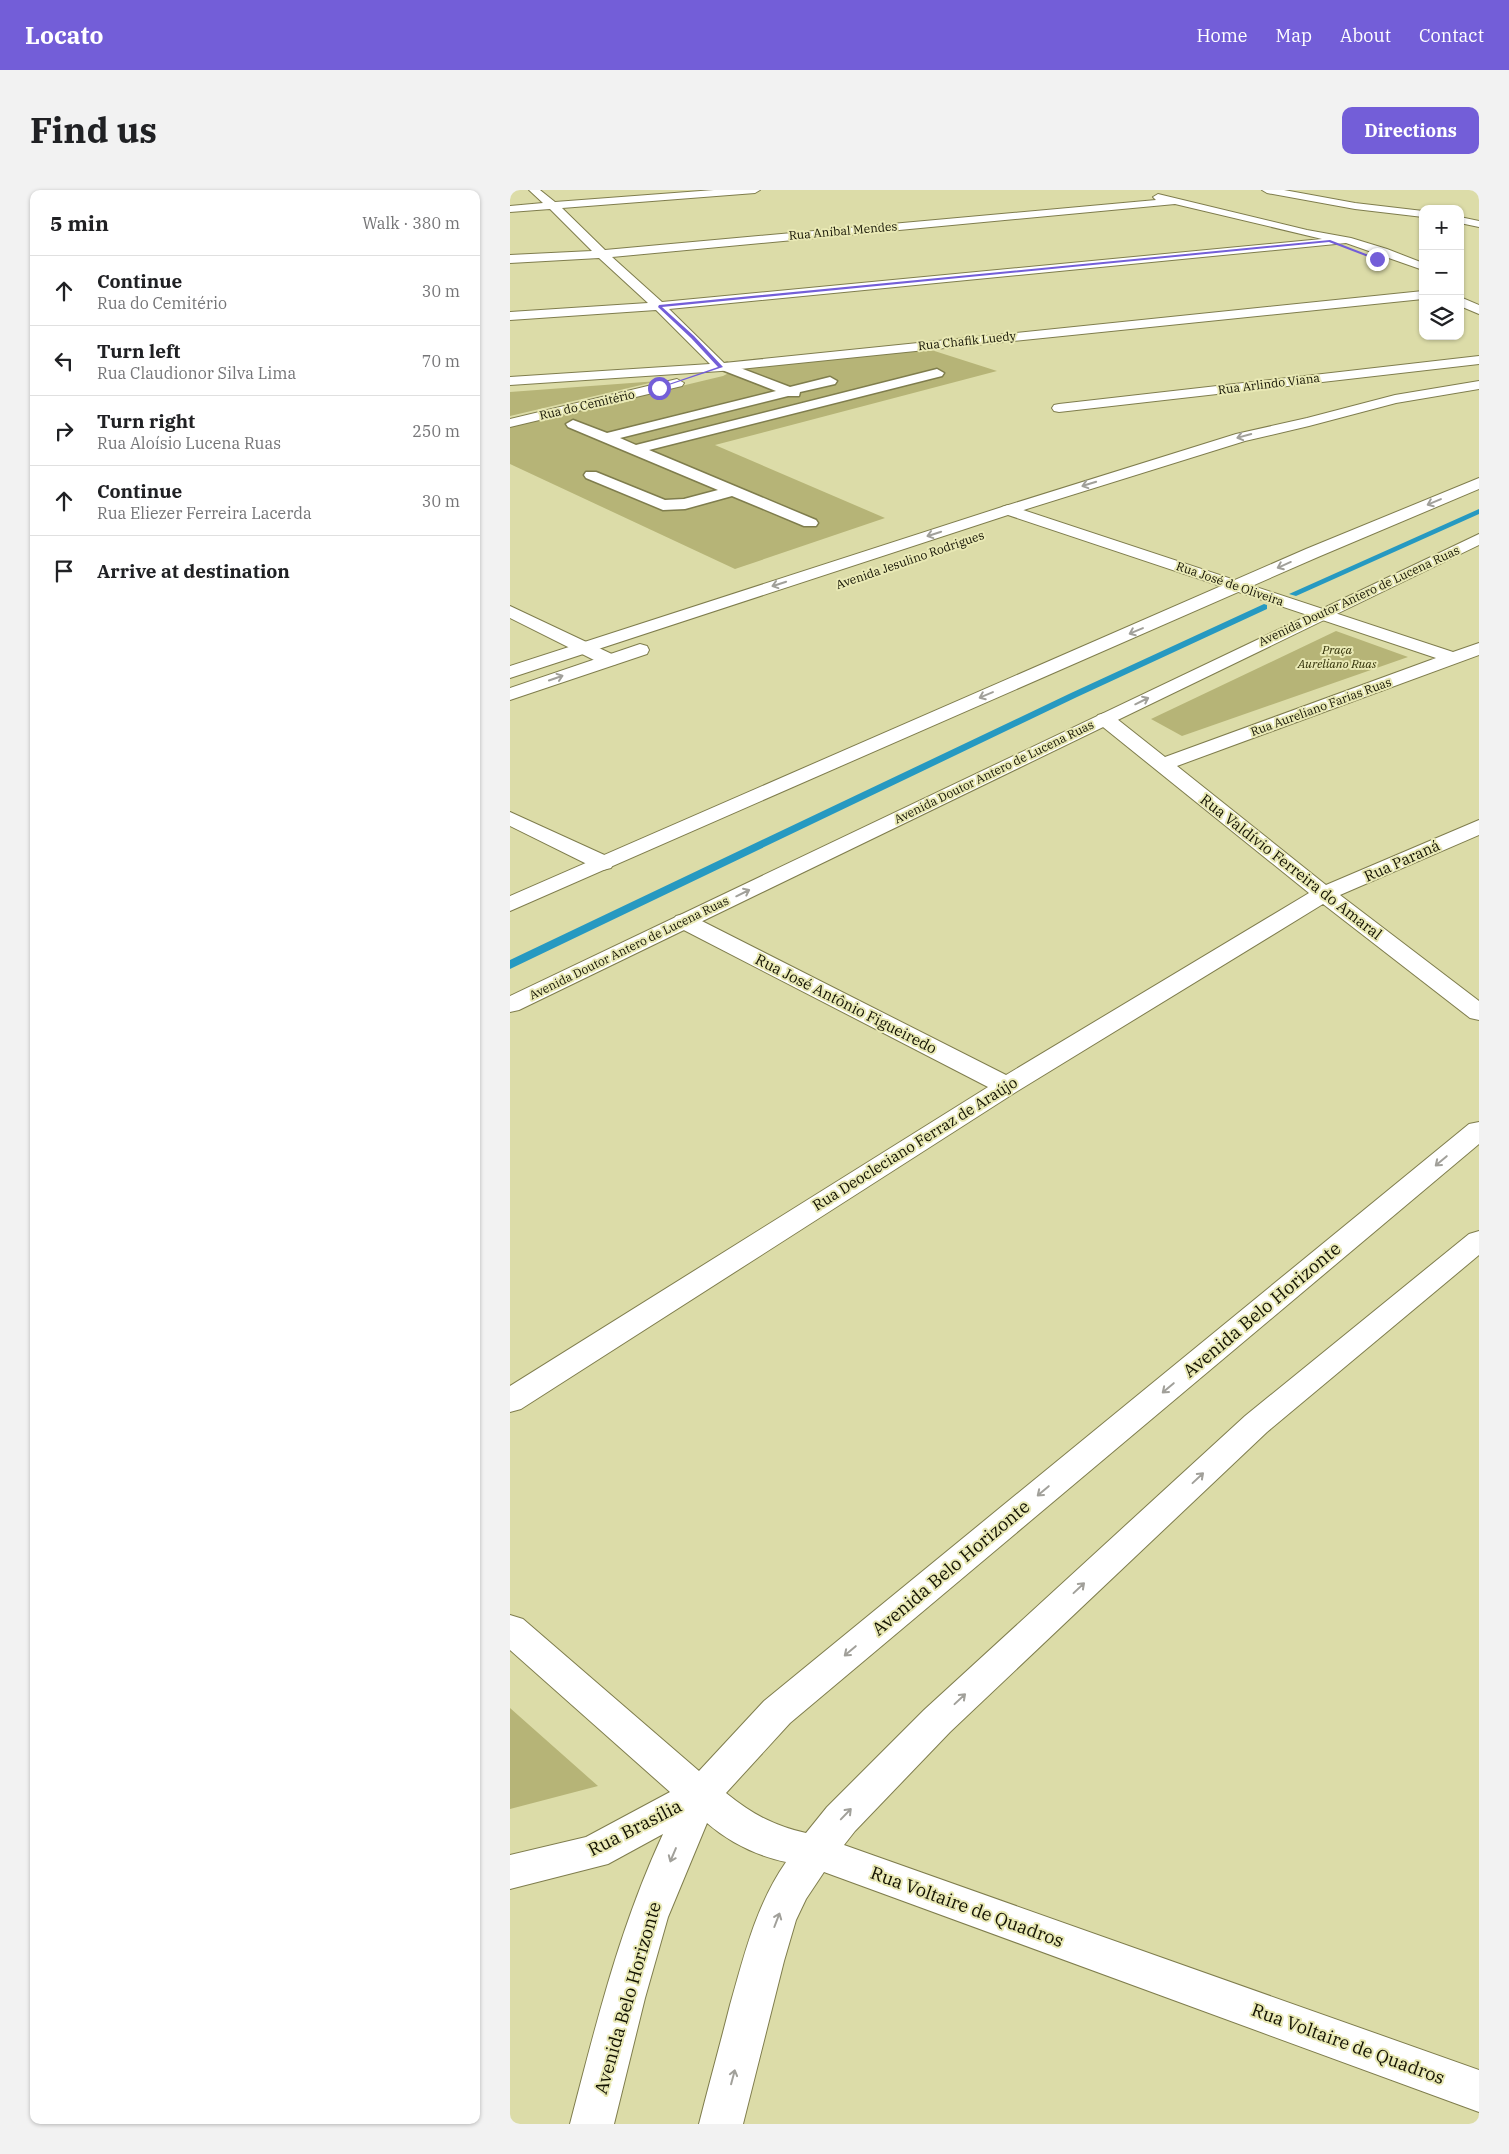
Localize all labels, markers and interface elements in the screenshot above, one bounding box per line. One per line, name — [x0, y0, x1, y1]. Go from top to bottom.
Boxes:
text: Locato — [25, 19, 103, 51]
text: Home — [1196, 24, 1248, 47]
text: Map — [1276, 24, 1312, 47]
text: About — [1340, 24, 1391, 47]
text: Contact — [1419, 24, 1484, 47]
text: Find us — [30, 107, 157, 153]
button: Directions — [1342, 107, 1479, 154]
map controls — [1419, 205, 1464, 340]
button: + — [1419, 205, 1464, 250]
text: 5 min — [50, 209, 109, 237]
text: Walk · 380 m — [362, 213, 460, 233]
street label: Rua Aníbal Mendes — [788, 218, 898, 243]
route end — [1366, 248, 1389, 271]
button: − — [1419, 250, 1464, 295]
text: Continue — [97, 269, 182, 293]
icon: ahead — [50, 277, 78, 305]
text: 30 m — [422, 281, 460, 301]
text: Rua do Cemitério — [97, 293, 227, 313]
button: layers — [1419, 295, 1464, 340]
street label: Rua Chafik Luedy — [917, 328, 1017, 353]
text: Turn left — [97, 339, 180, 363]
icon: left — [50, 347, 78, 375]
text: 70 m — [422, 351, 460, 371]
text: Rua Claudionor Silva Lima — [97, 363, 296, 383]
street label: Rua Arlindo Viana — [1217, 370, 1321, 397]
route start — [648, 377, 671, 400]
street label: Rua do Cemitério — [538, 386, 636, 423]
text: Turn right — [97, 409, 195, 433]
icon: right — [50, 417, 78, 445]
text: 250 m — [412, 421, 460, 441]
one-way arrow — [1236, 432, 1252, 441]
text: Rua Aloísio Lucena Ruas — [97, 433, 281, 453]
text: Continue — [97, 479, 182, 503]
one-way arrow — [1081, 480, 1097, 490]
icon: ahead — [50, 487, 78, 515]
text: 30 m — [422, 491, 460, 511]
one-way arrow — [1427, 498, 1442, 507]
text: Rua Eliezer Ferreira Lacerda — [97, 503, 312, 523]
street label: Avenida Jesulino Rodrigues — [834, 527, 986, 592]
one-way arrow — [927, 530, 942, 539]
street label: Avenida Doutor Antero de Lucena Ruas — [1256, 542, 1462, 649]
icon: arrive — [50, 557, 78, 585]
street label: Rua José de Oliveira — [1174, 558, 1286, 609]
text: Arrive at destination — [97, 559, 290, 583]
one-way arrow — [1277, 561, 1292, 571]
one-way arrow — [772, 580, 788, 590]
one-way arrow — [1129, 626, 1144, 636]
park label: Praça Aureliano Ruas — [1297, 642, 1377, 671]
one-way arrow — [548, 673, 564, 683]
street label: Rua Aureliano Farias Ruas — [1248, 674, 1393, 739]
one-way arrow — [979, 692, 994, 701]
one-way arrow — [1134, 696, 1149, 705]
street label: Avenida Doutor Antero de Lucena Ruas — [892, 716, 1096, 827]
street label: Rua Valdívio Ferreira do Amaral — [1197, 790, 1386, 944]
street label: Rua Paraná — [1361, 835, 1443, 886]
one-way arrow — [735, 888, 750, 897]
street label: Avenida Doutor Antero de Lucena Ruas — [527, 892, 731, 1003]
street label: Rua José Antônio Figueiredo — [752, 949, 940, 1058]
street label: Rua Deocleciano Ferraz de Araújo — [809, 1072, 1021, 1215]
one-way arrow — [1435, 1156, 1448, 1167]
street label: Avenida Belo Horizonte — [1178, 1237, 1345, 1382]
one-way arrow — [1162, 1382, 1175, 1393]
one-way arrow — [1192, 1472, 1205, 1484]
one-way arrow — [1037, 1486, 1050, 1497]
street label: Avenida Belo Horizonte — [867, 1495, 1034, 1640]
one-way arrow — [1073, 1582, 1086, 1594]
one-way arrow — [844, 1645, 857, 1656]
one-way arrow — [954, 1693, 967, 1705]
street label: Rua Brasília — [584, 1794, 686, 1861]
one-way arrow — [840, 1808, 852, 1821]
one-way arrow — [667, 1847, 677, 1862]
street label: Rua Voltaire de Quadros — [867, 1861, 1067, 1952]
street label: Avenida Belo Horizonte — [589, 1899, 666, 2097]
one-way arrow — [773, 1913, 782, 1928]
street label: Rua Voltaire de Quadros — [1248, 1998, 1448, 2089]
one-way arrow — [728, 2069, 738, 2085]

